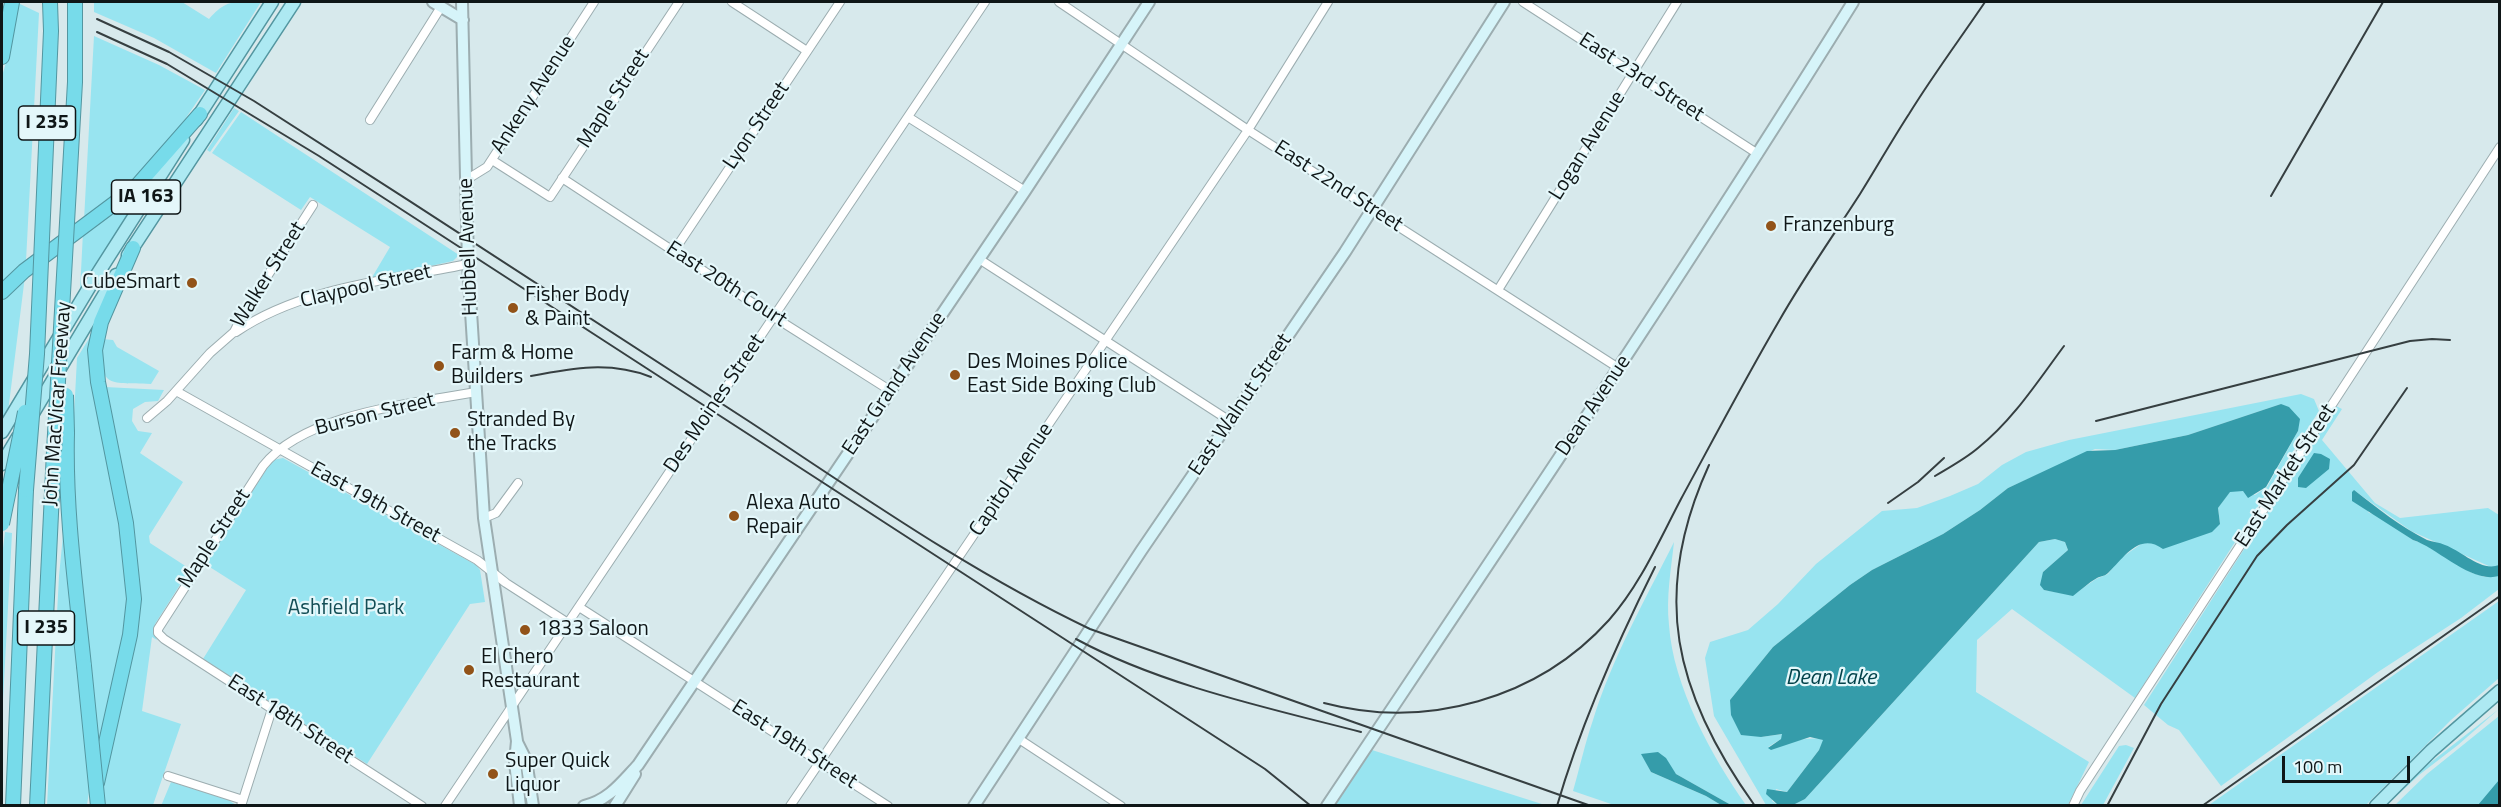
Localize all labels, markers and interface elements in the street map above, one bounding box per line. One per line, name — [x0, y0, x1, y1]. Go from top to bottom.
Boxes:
street label: East 23rd Street — [1574, 28, 1708, 128]
street label: Ankeny Avenue — [486, 31, 582, 159]
street label: Maple Street — [573, 45, 655, 153]
street label: Lyon Street — [719, 77, 795, 175]
street label: Logan Avenue — [1544, 87, 1632, 205]
road number: I 235 — [18, 106, 76, 140]
street label: East 22nd Street — [1269, 136, 1407, 238]
street label: Hubbell Avenue — [454, 178, 484, 316]
road number: IA 163 — [112, 180, 180, 214]
place label: Franzenburg — [1783, 213, 1894, 239]
street label: Walker Street — [226, 217, 312, 333]
marker: Franzenburg — [1764, 219, 1778, 233]
street label: East 20th Court — [661, 237, 791, 333]
street label: Claypool Street — [298, 260, 434, 314]
place label: CubeSmart — [82, 270, 180, 296]
marker: CubeSmart — [185, 276, 199, 290]
place label: Fisher Body & Paint — [525, 283, 629, 333]
street label: John MacVicar Freeway — [38, 301, 78, 507]
marker: Fisher Body & Paint — [506, 301, 520, 315]
street label: East Grand Avenue — [838, 308, 952, 460]
street label: East Walnut Street — [1184, 329, 1298, 481]
street label: Des Moines Street — [659, 330, 771, 478]
place label: Farm & Home Builders — [451, 341, 574, 391]
place label: Des Moines Police East Side Boxing Club — [967, 350, 1156, 400]
street label: Dean Avenue — [1551, 351, 1637, 461]
marker: Farm & Home Builders — [432, 359, 446, 373]
marker: Des Moines Police East Side Boxing Club — [948, 368, 962, 382]
street label: Burson Street — [313, 388, 437, 442]
street label: East Market Street — [2230, 400, 2342, 552]
place label: Stranded By the Tracks — [467, 408, 575, 458]
street label: Capitol Avenue — [965, 419, 1059, 541]
marker: Stranded By the Tracks — [448, 426, 462, 440]
street label: East 19th Street — [306, 457, 444, 549]
street label: Maple Street — [174, 485, 256, 593]
place label: Alexa Auto Repair — [746, 491, 841, 541]
marker: Alexa Auto Repair — [727, 509, 741, 523]
park label: Ashfield Park — [288, 596, 404, 622]
road number: I 235 — [18, 611, 74, 645]
place label: 1833 Saloon — [537, 617, 649, 643]
marker: 1833 Saloon — [518, 623, 532, 637]
place label: El Chero Restaurant — [481, 645, 580, 695]
marker: El Chero Restaurant — [462, 663, 476, 677]
water label: Dean Lake — [1786, 666, 1876, 692]
street label: East 18th Street — [222, 670, 358, 770]
street label: East 19th Street — [726, 695, 862, 795]
scale bar — [2285, 744, 2412, 782]
place label: Super Quick Liquor — [505, 749, 610, 799]
text: 100 m — [2293, 753, 2342, 780]
marker: Super Quick Liquor — [486, 767, 500, 781]

